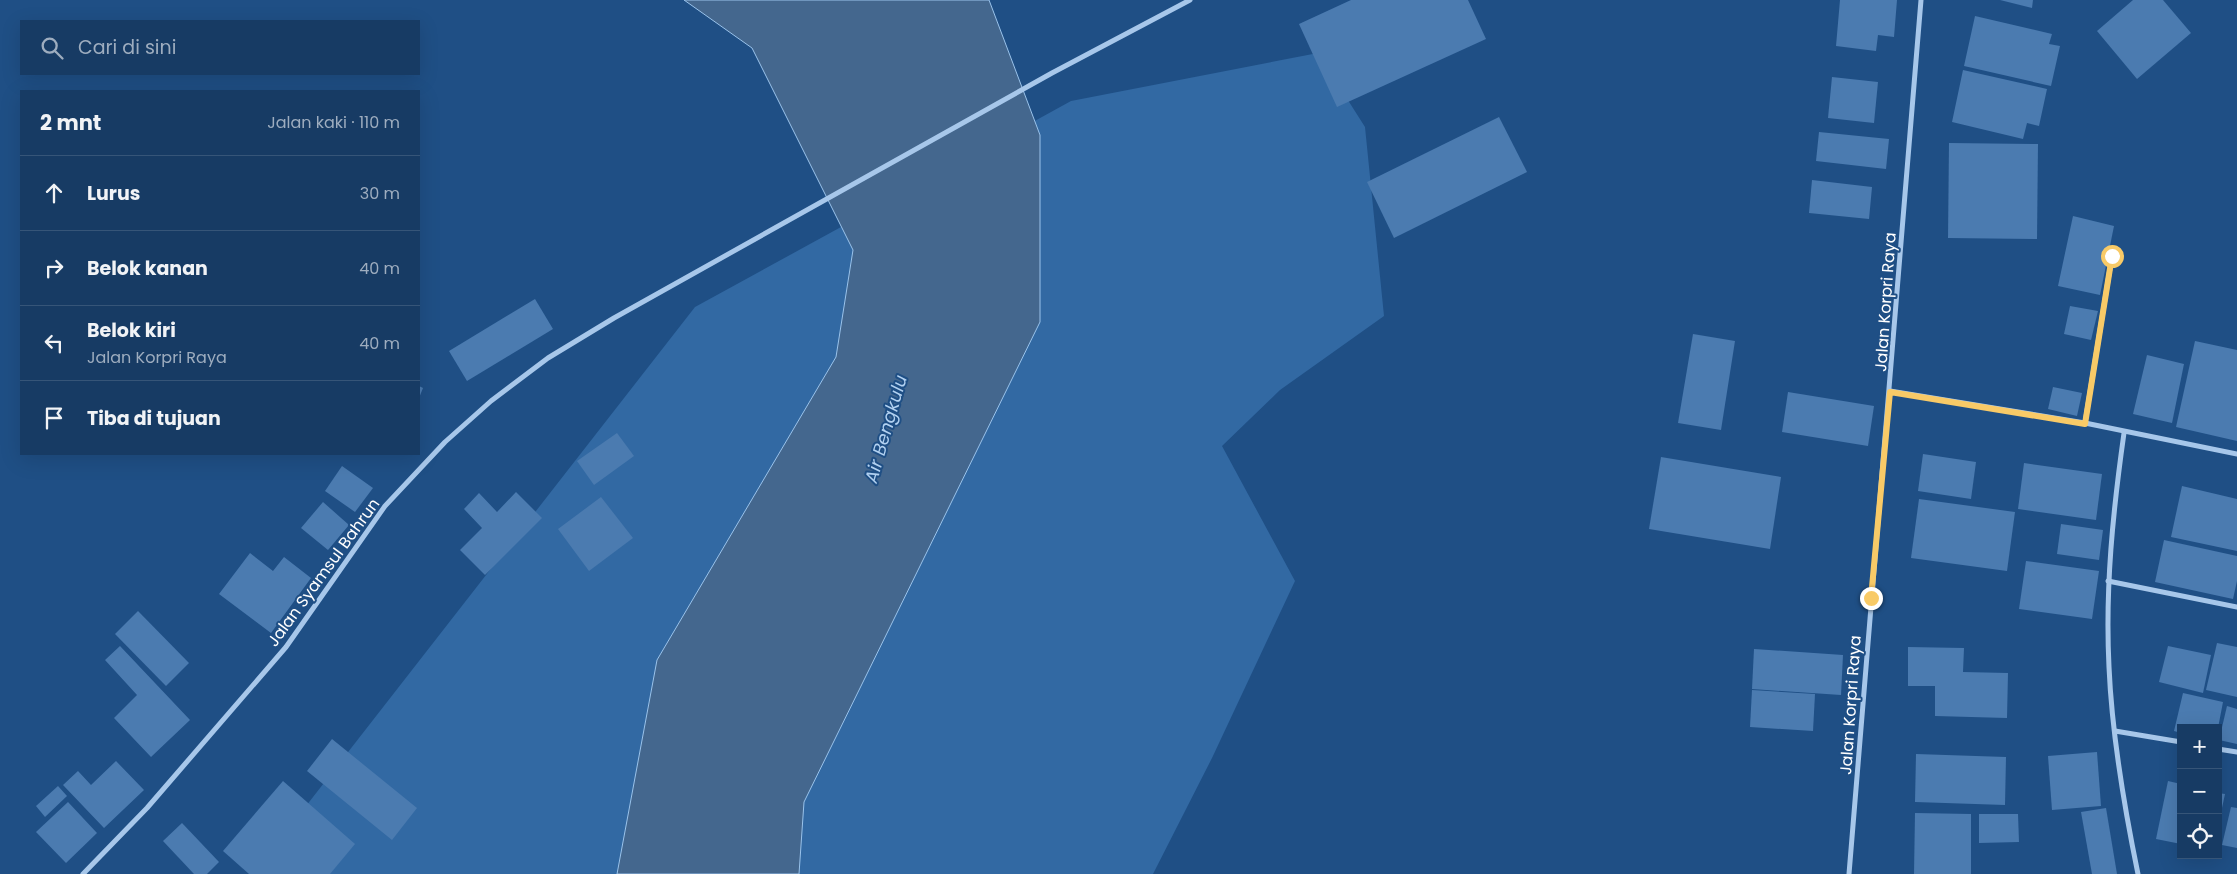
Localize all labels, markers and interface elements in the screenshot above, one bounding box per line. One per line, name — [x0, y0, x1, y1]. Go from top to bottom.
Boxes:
search box — [20, 20, 420, 75]
icon: search — [38, 34, 66, 62]
text: Cari di sini — [78, 34, 176, 61]
text: 2 mnt — [40, 108, 101, 137]
text: Jalan kaki · 110 m — [267, 111, 400, 134]
icon: ahead — [40, 179, 68, 207]
text: Lurus — [87, 180, 140, 207]
text: 30 m — [360, 182, 400, 205]
street label: Jalan Korpri Raya — [1869, 232, 1902, 373]
route start — [2101, 245, 2124, 268]
icon: right — [40, 254, 68, 282]
text: Belok kanan — [87, 255, 208, 282]
text: 40 m — [359, 257, 400, 280]
text: Belok kiri — [87, 317, 176, 344]
icon: left — [40, 329, 68, 357]
text: 40 m — [359, 332, 400, 355]
text: Jalan Korpri Raya — [87, 346, 227, 369]
water label: Air Bengkulu — [858, 372, 913, 487]
icon: arrive — [40, 404, 68, 432]
text: Tiba di tujuan — [87, 405, 221, 432]
street label: Jalan Syamsul Bahrun — [262, 493, 385, 651]
route end — [1860, 587, 1883, 610]
street label: Jalan Korpri Raya — [1834, 635, 1867, 776]
map controls — [2177, 724, 2222, 859]
button: + — [2177, 724, 2222, 769]
button: − — [2177, 769, 2222, 814]
button: locate — [2177, 814, 2222, 859]

